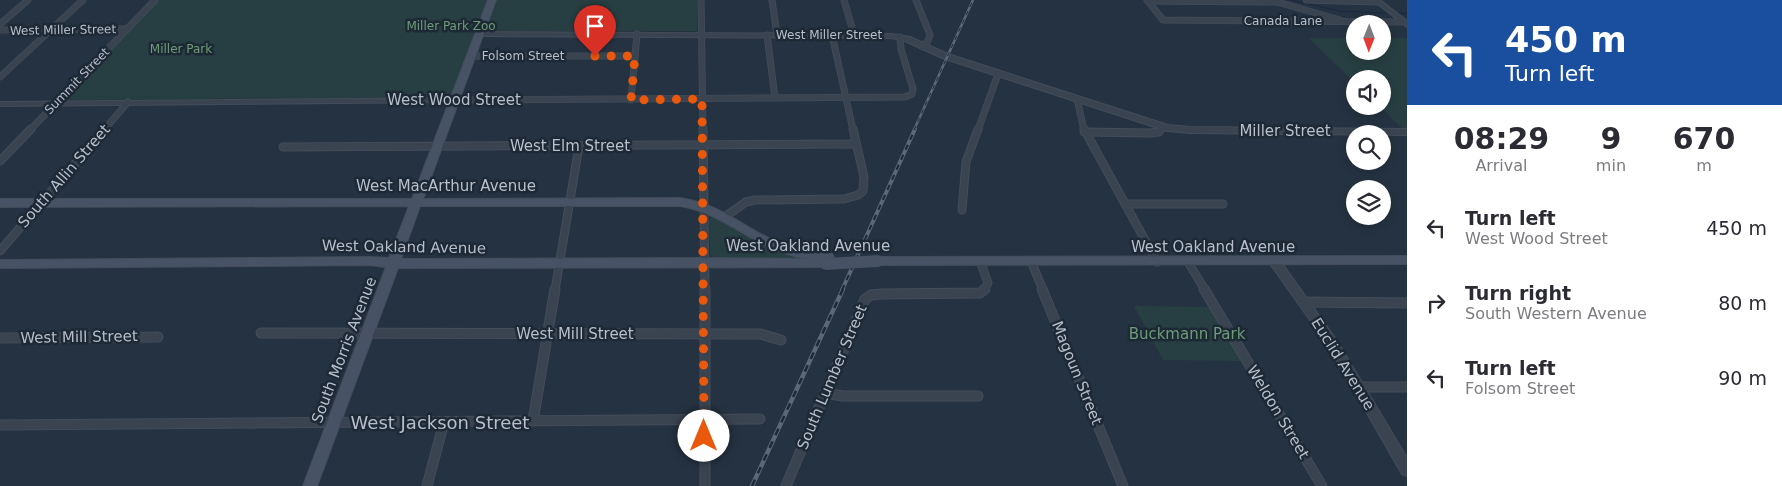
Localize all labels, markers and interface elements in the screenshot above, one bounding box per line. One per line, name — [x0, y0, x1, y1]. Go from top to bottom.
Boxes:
pin — [574, 5, 616, 56]
icon: arrive — [581, 12, 609, 40]
street label: Canada Lane — [1244, 14, 1322, 28]
north arrow — [1346, 15, 1391, 60]
map controls — [1346, 15, 1391, 225]
park label: Miller Park Zoo — [406, 19, 496, 33]
icon: left — [1422, 20, 1487, 85]
text: 450 m — [1505, 20, 1627, 60]
street label: West Miller Street — [10, 22, 117, 38]
street label: West Miller Street — [776, 28, 882, 42]
park label: Miller Park — [150, 42, 212, 56]
street label: Summit Street — [42, 45, 112, 117]
street label: Folsom Street — [482, 49, 565, 63]
text: Turn left — [1505, 61, 1594, 86]
button: sound — [1346, 70, 1391, 115]
street label: West Wood Street — [387, 91, 521, 109]
street label: South Allin Street — [14, 121, 114, 231]
text: 08:29 — [1454, 121, 1549, 156]
text: 9 — [1600, 121, 1621, 156]
text: 670 — [1673, 121, 1735, 156]
street label: Miller Street — [1239, 122, 1331, 140]
button: search — [1346, 125, 1391, 170]
street label: West Elm Street — [510, 137, 630, 155]
text: Arrival — [1475, 156, 1527, 175]
text: min — [1596, 156, 1626, 175]
text: m — [1696, 156, 1712, 175]
street label: West MacArthur Avenue — [356, 177, 536, 195]
button: layers — [1346, 180, 1391, 225]
text: Turn left — [1465, 207, 1556, 229]
icon: left — [1422, 214, 1450, 242]
text: 450 m — [1706, 217, 1767, 239]
text: West Wood Street — [1465, 229, 1608, 248]
street label: West Oakland Avenue — [322, 237, 486, 257]
street label: West Oakland Avenue — [726, 237, 890, 255]
street label: West Oakland Avenue — [1131, 238, 1295, 256]
street label: South Morris Avenue — [308, 274, 380, 426]
text: Turn right — [1465, 282, 1571, 304]
icon: right — [1422, 289, 1450, 317]
text: 80 m — [1718, 292, 1767, 314]
street label: South Lumber Street — [793, 302, 871, 452]
text: South Western Avenue — [1465, 304, 1647, 323]
street label: Euclid Avenue — [1307, 314, 1379, 414]
street label: Magoun Street — [1048, 319, 1106, 428]
street label: West Mill Street — [516, 325, 634, 343]
park label: Buckmann Park — [1129, 325, 1246, 343]
street label: West Mill Street — [20, 327, 138, 347]
text: Turn left — [1465, 357, 1556, 379]
street label: Weldon Street — [1243, 362, 1313, 462]
icon: left — [1422, 364, 1450, 392]
text: 90 m — [1718, 367, 1767, 389]
text: Folsom Street — [1465, 379, 1575, 398]
position arrow — [677, 409, 729, 461]
street label: West Jackson Street — [351, 412, 529, 433]

